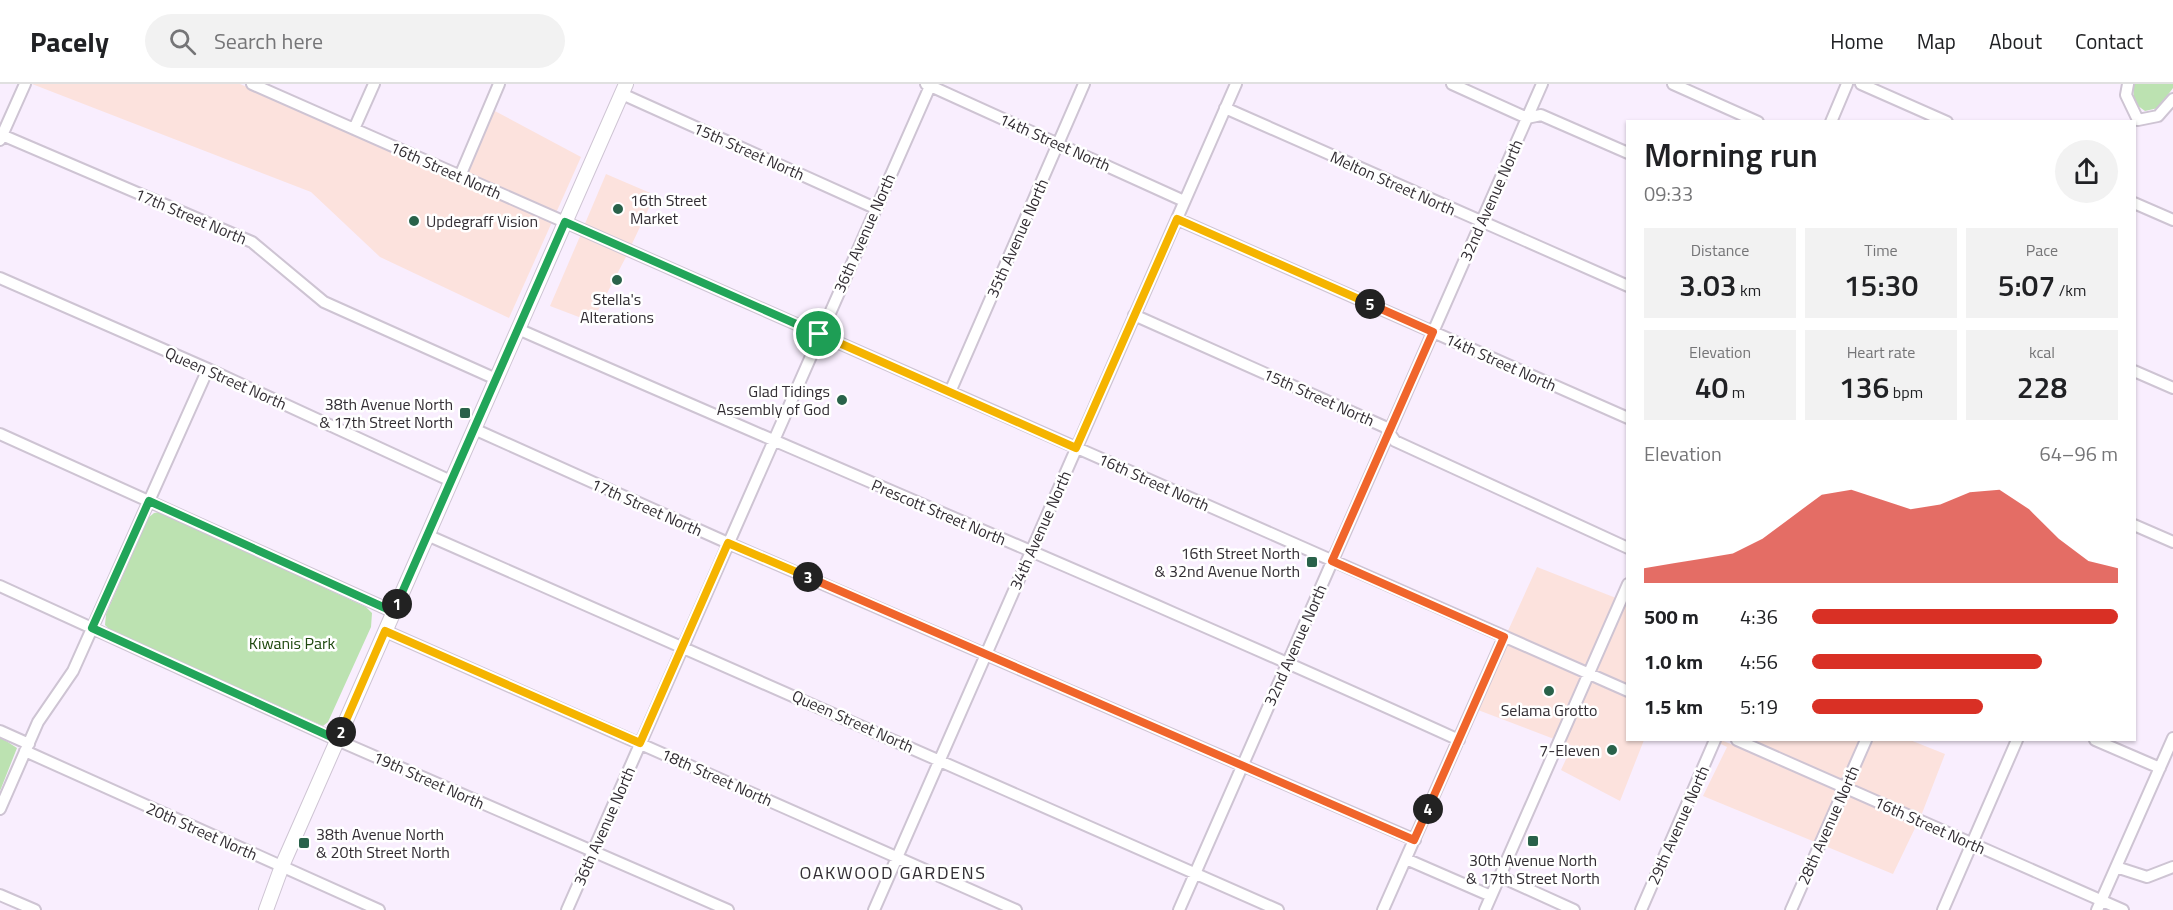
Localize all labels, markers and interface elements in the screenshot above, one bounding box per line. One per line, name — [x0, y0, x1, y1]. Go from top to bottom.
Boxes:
search box — [145, 14, 565, 68]
text: Pacely — [30, 20, 109, 63]
text: Search here — [214, 24, 323, 58]
icon: search — [166, 25, 199, 58]
text: Home — [1830, 25, 1884, 57]
text: Map — [1917, 25, 1956, 57]
text: About — [1989, 25, 2042, 57]
text: Contact — [2075, 25, 2143, 57]
street label: 14th Street North — [996, 107, 1114, 177]
street label: 15th Street North — [690, 116, 808, 186]
text: Morning run — [1644, 130, 1818, 180]
street label: 16th Street North — [387, 135, 505, 205]
street label: 32nd Avenue North — [1453, 135, 1529, 265]
button: share — [2055, 140, 2118, 203]
street label: Melton Street North — [1326, 145, 1460, 221]
street label: 36th Avenue North — [827, 170, 901, 296]
street label: 35th Avenue North — [980, 175, 1054, 301]
text: 09:33 — [1644, 178, 1693, 209]
street label: 17th Street North — [131, 182, 251, 250]
place label: 16th Street Market — [630, 188, 707, 230]
marker: 16th Street Market — [611, 202, 625, 216]
place label: Updegraff Vision — [426, 209, 538, 233]
marker: Updegraff Vision — [407, 214, 421, 228]
text: Distance — [1691, 238, 1749, 262]
text: Time — [1864, 238, 1898, 262]
text: Pace — [2026, 238, 2058, 262]
text: 3.03 — [1679, 262, 1737, 308]
text: 15:30 — [1844, 262, 1918, 308]
text: 5:07 — [1998, 262, 2055, 308]
marker: Stella's Alterations — [610, 273, 624, 287]
text: km — [1737, 278, 1761, 302]
text: /km — [2055, 278, 2086, 302]
place label: Stella's Alterations — [580, 287, 654, 329]
pin: 5 — [1355, 289, 1385, 319]
text: 5 — [1366, 292, 1374, 316]
pin — [793, 308, 844, 359]
icon: arrive — [802, 317, 835, 350]
street label: 14th Street North — [1442, 327, 1560, 397]
street label: Queen Street North — [161, 340, 291, 416]
text: Elevation — [1689, 340, 1751, 364]
text: Heart rate — [1847, 340, 1915, 364]
text: kcal — [2029, 340, 2055, 364]
street label: 15th Street North — [1260, 362, 1378, 432]
text: 40 — [1695, 364, 1728, 410]
text: 136 — [1839, 364, 1889, 410]
text: 228 — [2017, 364, 2067, 410]
place label: Glad Tidings Assembly of God — [717, 379, 830, 421]
text: m — [1728, 380, 1745, 404]
text: bpm — [1889, 380, 1923, 404]
place label: 38th Avenue North & 17th Street North — [319, 392, 453, 434]
marker: Glad Tidings Assembly of God — [835, 393, 849, 407]
marker: 38th Avenue North & 17th Street North — [458, 406, 472, 420]
text: Elevation — [1644, 438, 1722, 469]
text: 64–96 m — [2039, 438, 2118, 469]
street label: 16th Street North — [1095, 447, 1213, 517]
street label: 34th Avenue North — [1003, 467, 1077, 593]
street label: 17th Street North — [588, 472, 706, 542]
street label: Prescott Street North — [868, 473, 1010, 551]
place label: 16th Street North & 32nd Avenue North — [1154, 541, 1300, 583]
marker: 16th Street North & 32nd Avenue North — [1305, 555, 1319, 569]
pin: 3 — [793, 562, 823, 592]
text: 3 — [804, 565, 812, 589]
street label: 32nd Avenue North — [1257, 580, 1333, 710]
pin: 1 — [382, 589, 412, 619]
text: 1 — [393, 592, 401, 616]
text: 500 m — [1644, 601, 1699, 632]
text: 4:36 — [1740, 601, 1778, 632]
park label: Kiwanis Park — [249, 631, 336, 655]
text: 1.0 km — [1644, 646, 1703, 677]
text: 4:56 — [1740, 646, 1778, 677]
street label: Queen Street North — [788, 683, 918, 759]
marker: Selama Grotto — [1542, 684, 1556, 698]
text: 1.5 km — [1644, 691, 1703, 722]
text: 5:19 — [1740, 691, 1778, 722]
place label: Selama Grotto — [1501, 698, 1597, 722]
pin: 2 — [326, 717, 356, 747]
text: 2 — [337, 720, 345, 744]
place label: 7-Eleven — [1539, 738, 1600, 762]
street label: 18th Street North — [658, 742, 776, 812]
marker: 7-Eleven — [1605, 743, 1619, 757]
street label: 19th Street North — [370, 745, 488, 815]
street label: 29th Avenue North — [1641, 762, 1715, 888]
street label: 28th Avenue North — [1791, 762, 1865, 888]
street label: 36th Avenue North — [567, 763, 641, 889]
street label: 16th Street North — [1871, 790, 1989, 860]
pin: 4 — [1413, 794, 1443, 824]
street label: 20th Street North — [143, 796, 261, 866]
text: 4 — [1424, 797, 1432, 821]
place label: 38th Avenue North & 20th Street North — [316, 822, 450, 864]
marker: 30th Avenue North & 17th Street North — [1526, 834, 1540, 848]
marker: 38th Avenue North & 20th Street North — [297, 836, 311, 850]
place label: 30th Avenue North & 17th Street North — [1466, 848, 1600, 890]
district label: OAKWOOD GARDENS — [800, 859, 986, 886]

